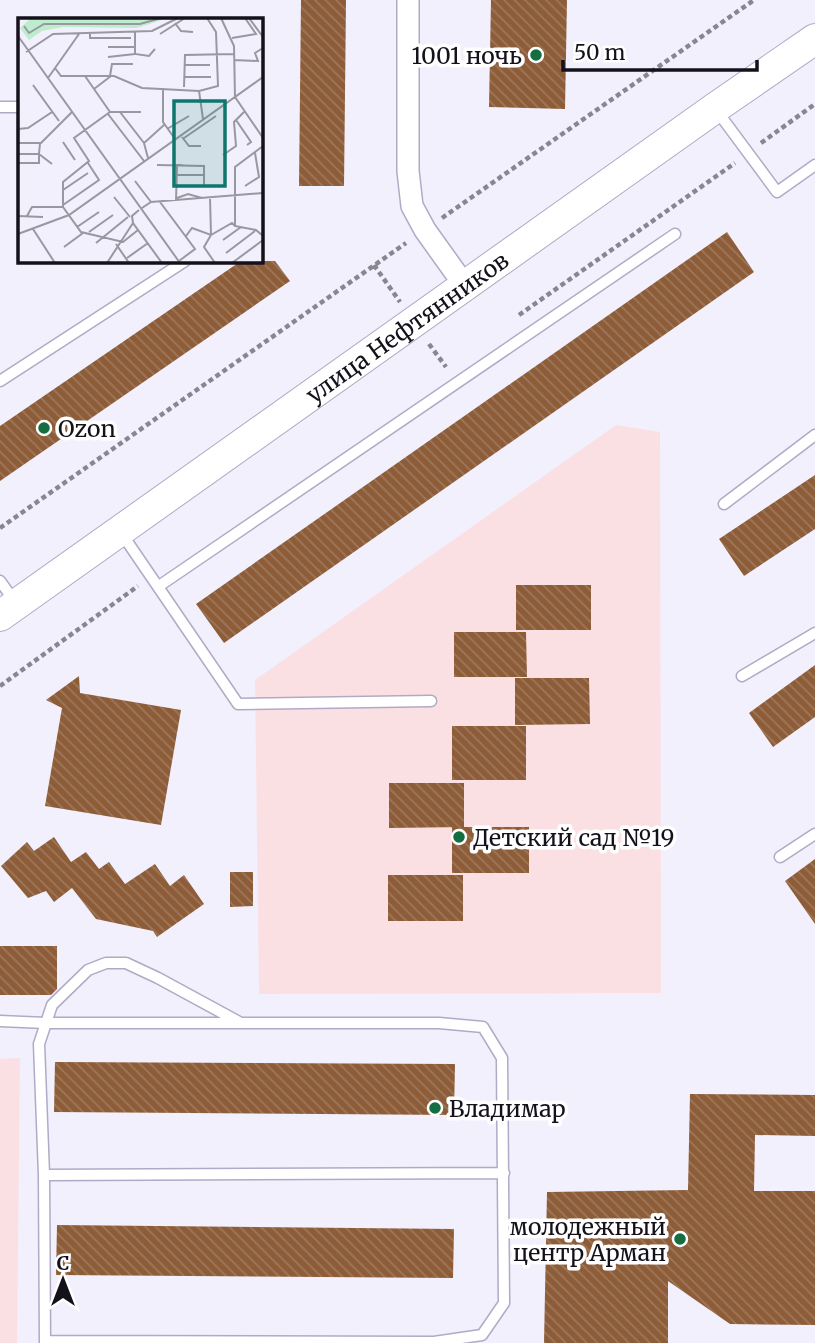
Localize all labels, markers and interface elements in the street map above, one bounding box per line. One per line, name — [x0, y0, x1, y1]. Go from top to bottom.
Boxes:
inset map — [18, 18, 262, 262]
scale bar — [563, 28, 757, 72]
text: 50 m — [574, 39, 625, 66]
place label: 1001 ночь — [412, 41, 522, 70]
marker: 1001 ночь — [528, 47, 544, 63]
street label: улица Нефтянников — [300, 245, 514, 409]
place label: Ozon — [58, 414, 116, 443]
marker: Ozon — [36, 420, 52, 436]
place label: Детский сад №19 — [473, 823, 674, 852]
marker: Детский сад №19 — [451, 829, 467, 845]
place label: Владимар — [449, 1094, 566, 1123]
marker: Владимар — [427, 1100, 443, 1116]
place label: молодежный центр Арман — [510, 1212, 666, 1267]
marker: молодежный центр Арман — [672, 1231, 688, 1247]
north arrow — [28, 1245, 98, 1315]
text: С — [57, 1251, 69, 1275]

